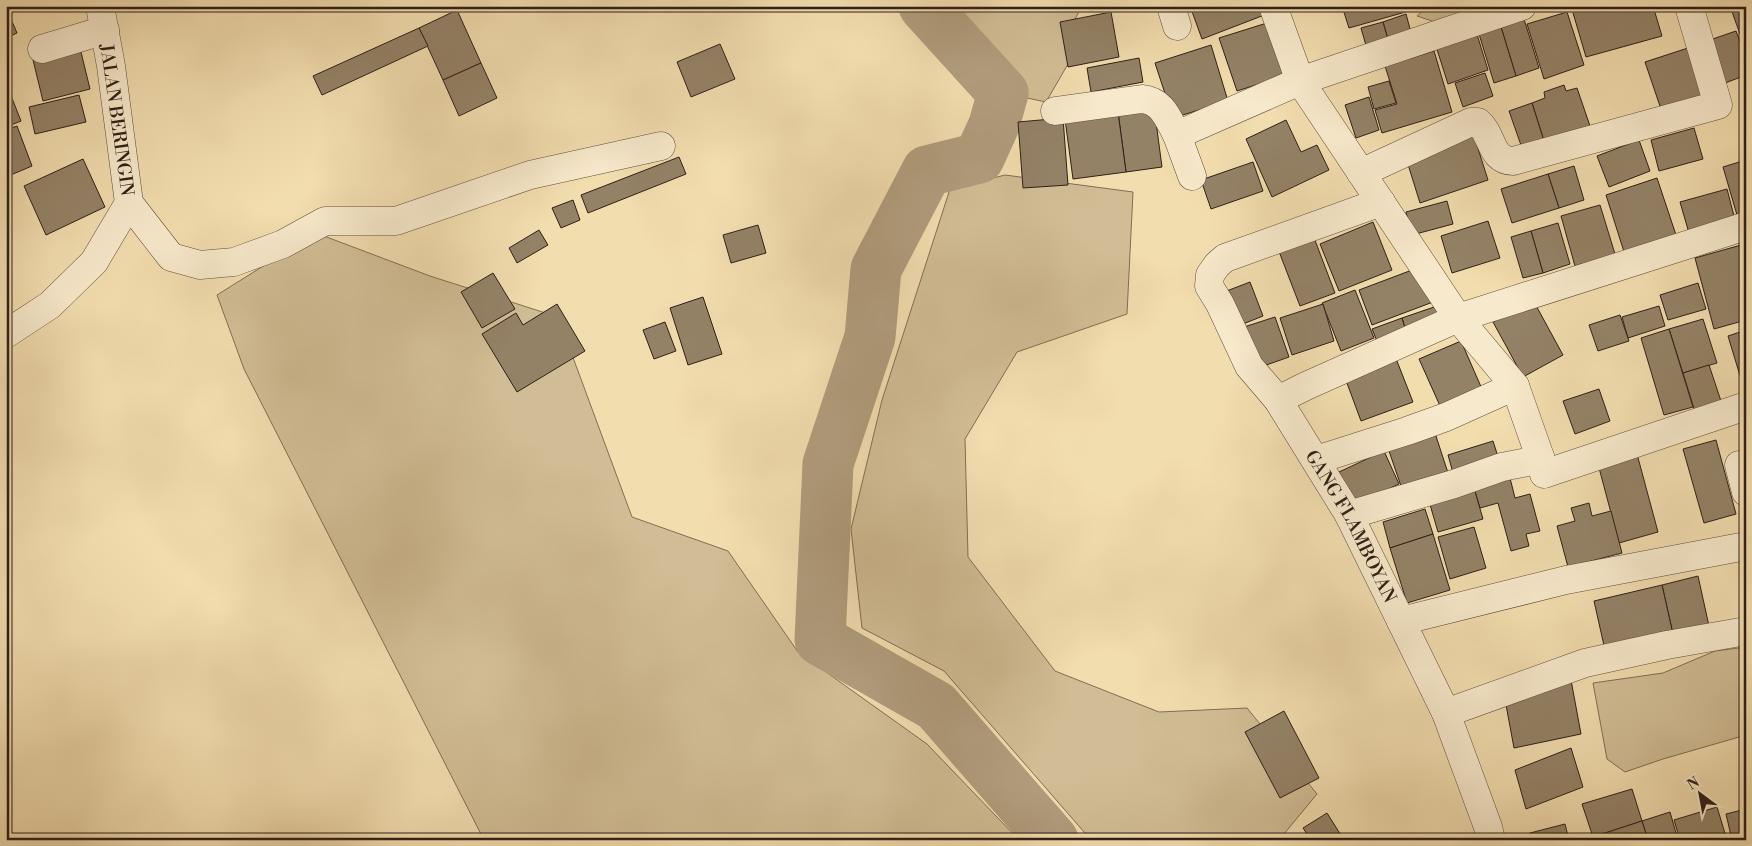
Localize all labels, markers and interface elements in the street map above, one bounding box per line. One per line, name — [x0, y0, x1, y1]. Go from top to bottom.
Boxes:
street label: JALAN BERINGIN — [94, 42, 139, 198]
street label: GANG FLAMBOYAN — [1300, 446, 1401, 607]
north arrow — [1674, 768, 1724, 818]
text: N — [1684, 773, 1703, 794]

